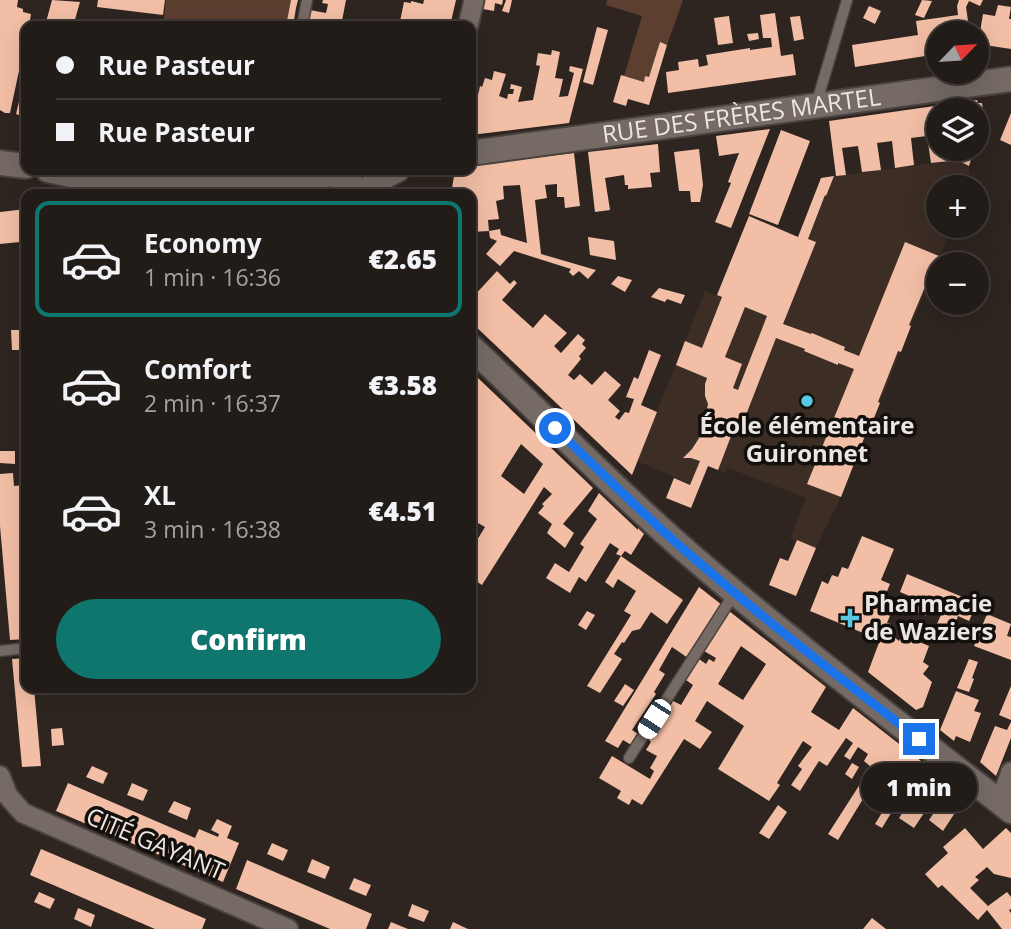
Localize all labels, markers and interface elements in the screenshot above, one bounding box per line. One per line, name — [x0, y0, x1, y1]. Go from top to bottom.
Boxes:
north arrow — [926, 21, 989, 84]
map controls — [926, 21, 989, 315]
text: Rue Pasteur — [98, 47, 255, 83]
street label: RUE DES FRÈRES MARTEL — [600, 79, 883, 150]
button: layers — [926, 98, 989, 161]
text: Rue Pasteur — [98, 114, 255, 150]
button: + — [926, 175, 989, 238]
text: Economy — [144, 225, 262, 261]
icon: car — [60, 228, 123, 291]
text: €2.65 — [369, 241, 437, 277]
button: − — [926, 252, 989, 315]
text: 1 min · 16:36 — [144, 261, 281, 293]
text: Comfort — [144, 351, 251, 387]
icon: car — [60, 354, 123, 417]
text: €3.58 — [369, 367, 437, 403]
text: 2 min · 16:37 — [144, 387, 281, 419]
marker: École élémentaire Guironnet — [799, 393, 815, 409]
place label: École élémentaire Guironnet — [700, 408, 914, 469]
route start — [539, 412, 571, 444]
text: XL — [144, 477, 176, 513]
icon: car — [60, 480, 123, 543]
text: €4.51 — [369, 493, 437, 529]
text: 3 min · 16:38 — [144, 513, 281, 545]
place label: Pharmacie de Waziers — [864, 586, 993, 647]
button: Confirm — [56, 599, 441, 679]
marker: Pharmacie de Waziers — [842, 610, 858, 626]
car — [634, 696, 675, 742]
route end — [903, 723, 935, 755]
callout: 1 min — [861, 764, 977, 812]
text: 1 min — [886, 771, 952, 803]
street label: CITÉ GAYANT — [81, 799, 230, 887]

